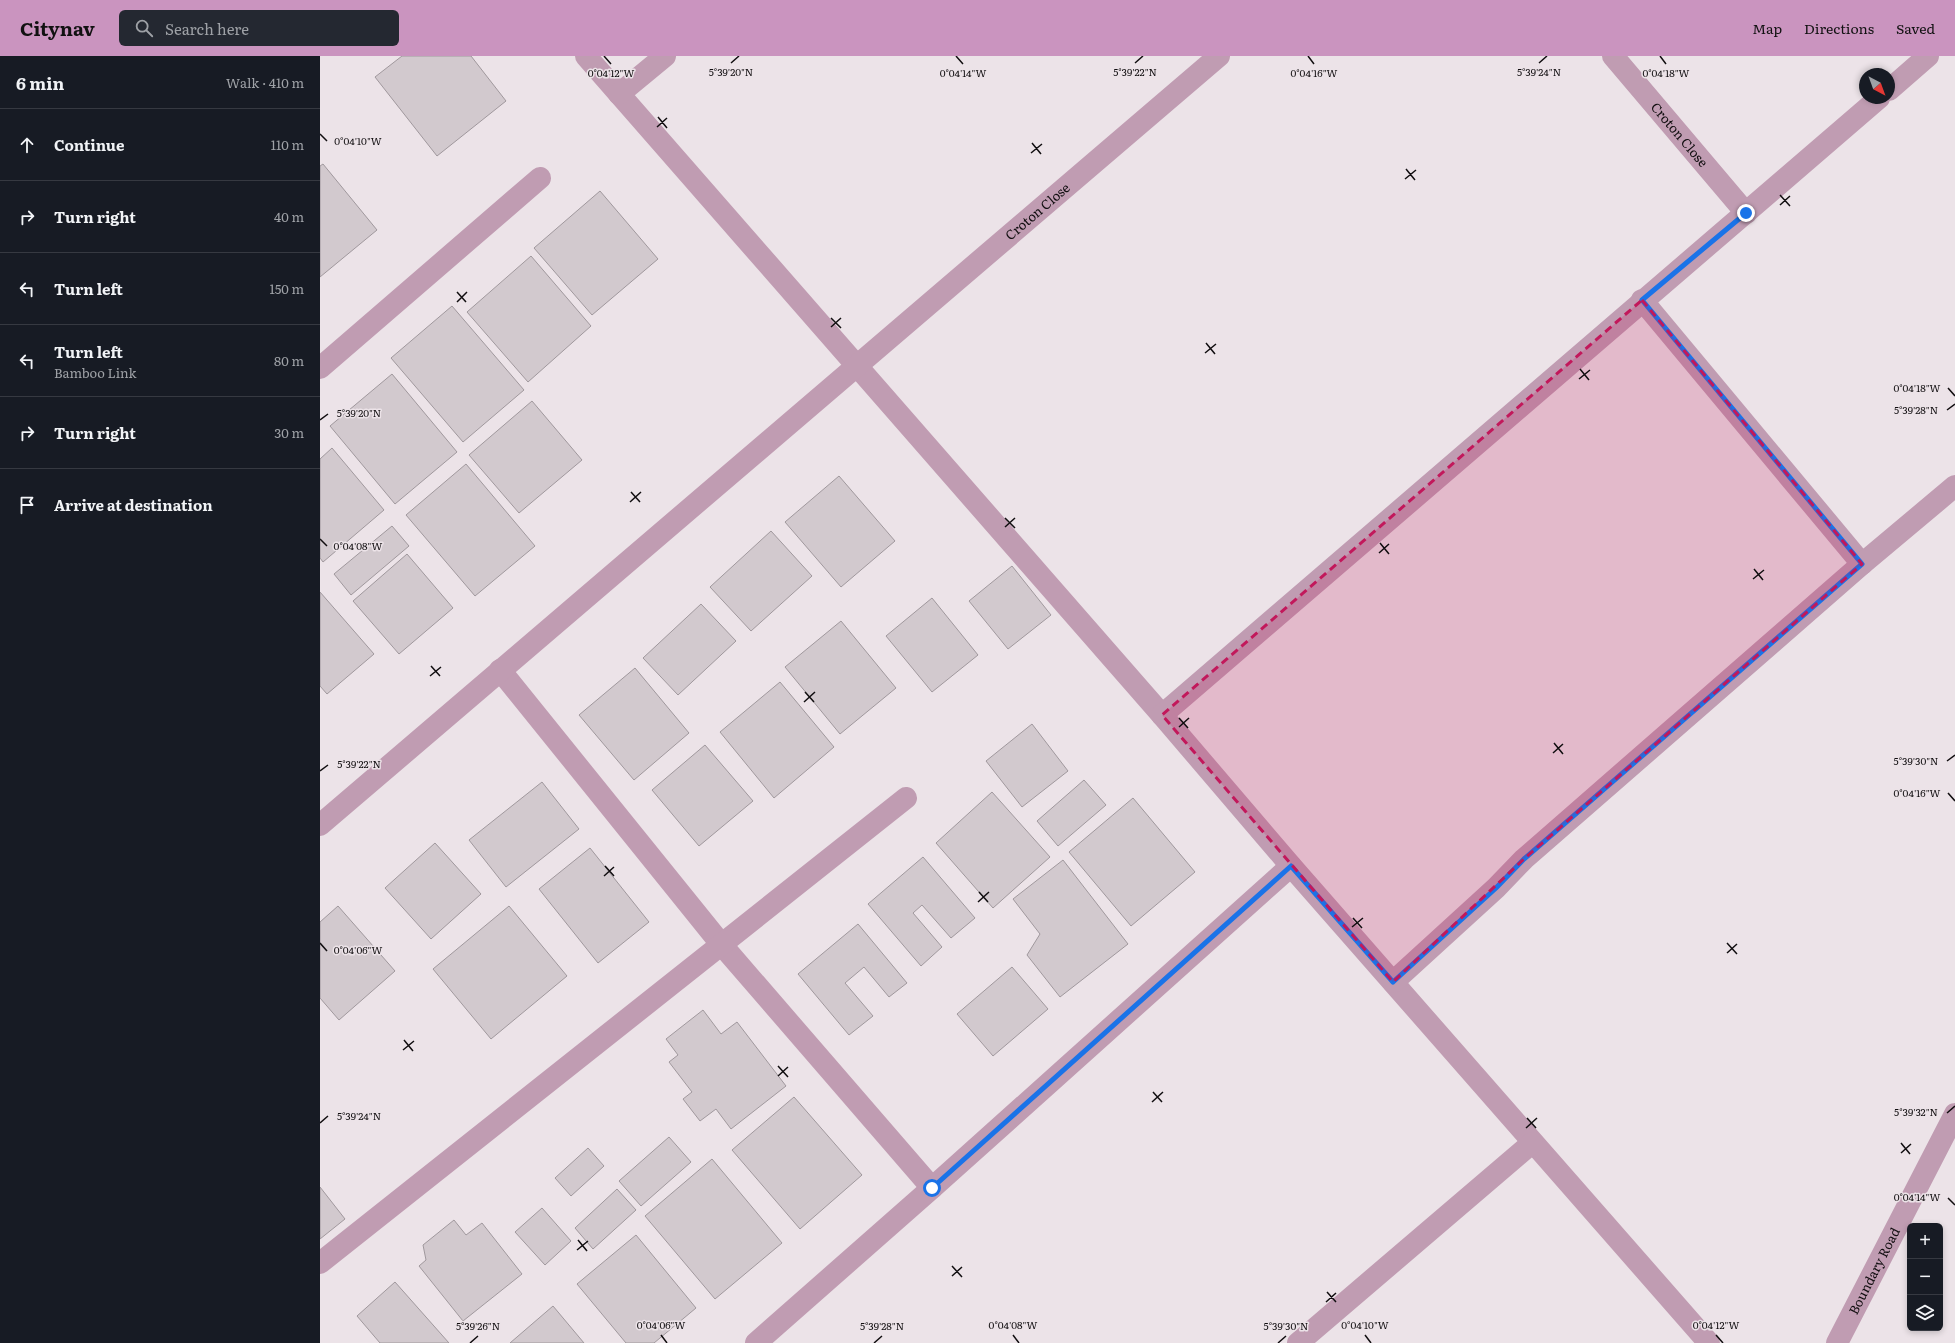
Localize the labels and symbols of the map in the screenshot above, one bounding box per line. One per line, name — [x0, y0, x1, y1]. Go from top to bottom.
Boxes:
text: 5°39'20"N — [709, 64, 753, 79]
text: 5°39'22"N — [1113, 64, 1157, 79]
text: 5°39'24"N — [1517, 64, 1561, 79]
text: 0°04'12"W — [588, 65, 634, 80]
text: 0°04'14"W — [940, 65, 986, 80]
text: 0°04'16"W — [1291, 65, 1338, 80]
text: 0°04'18"W — [1642, 65, 1690, 80]
north arrow — [1859, 68, 1895, 104]
street label: Croton Close — [1647, 98, 1713, 171]
text: 0°04'10"W — [334, 133, 382, 148]
street label: Croton Close — [1001, 178, 1074, 244]
route end — [1737, 204, 1755, 222]
text: 0°04'18"W — [1893, 380, 1941, 395]
text: 5°39'28"N — [1894, 402, 1938, 417]
text: 5°39'20"N — [337, 405, 381, 420]
text: 0°04'08"W — [334, 538, 382, 553]
text: 5°39'30"N — [1894, 753, 1938, 768]
text: 5°39'22"N — [337, 756, 381, 771]
text: 0°04'16"W — [1894, 785, 1941, 800]
text: 0°04'06"W — [334, 942, 382, 957]
text: 5°39'32"N — [1894, 1104, 1938, 1119]
text: 5°39'24"N — [337, 1108, 381, 1123]
route start — [923, 1179, 941, 1197]
text: 0°04'14"W — [1894, 1189, 1940, 1204]
street label: Boundary Road — [1843, 1224, 1904, 1318]
text: 0°04'06"W — [637, 1317, 685, 1332]
text: 0°04'08"W — [989, 1317, 1037, 1332]
text: 0°04'10"W — [1341, 1317, 1389, 1332]
text: 0°04'12"W — [1693, 1317, 1739, 1332]
text: 5°39'26"N — [456, 1318, 500, 1333]
text: 5°39'28"N — [860, 1318, 904, 1333]
text: 5°39'30"N — [1264, 1318, 1308, 1333]

